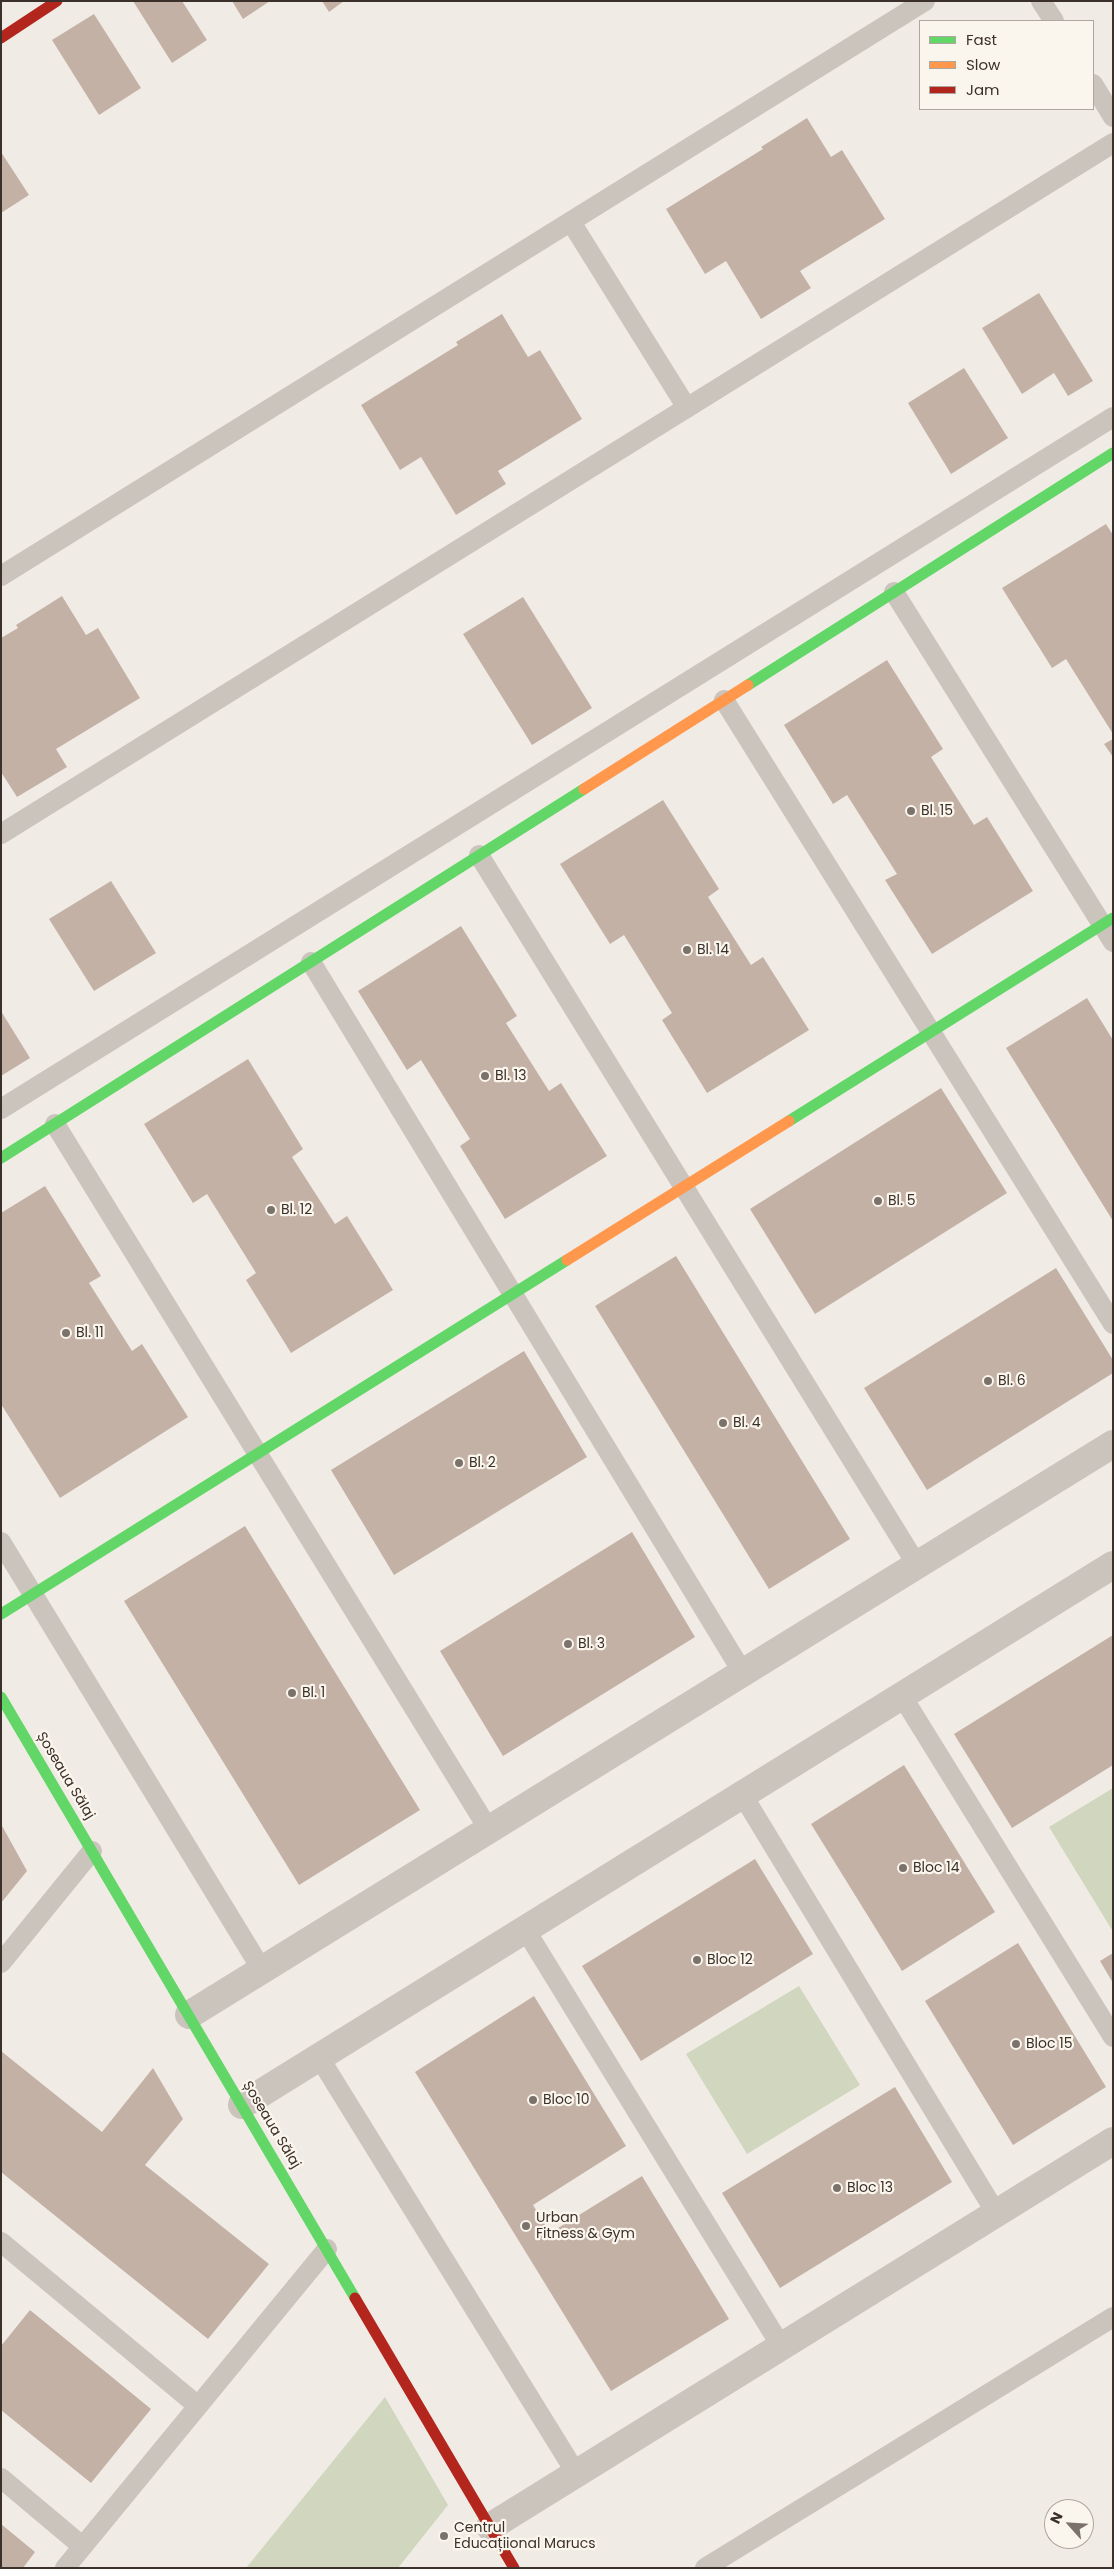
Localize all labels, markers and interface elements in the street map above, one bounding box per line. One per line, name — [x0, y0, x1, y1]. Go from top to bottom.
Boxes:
legend — [919, 20, 1094, 110]
text: Fast — [966, 29, 997, 50]
text: Slow — [966, 54, 1000, 75]
text: Jam — [966, 79, 1000, 100]
place label: Bl. 15 — [921, 803, 953, 819]
marker: Bl. 15 — [905, 805, 917, 817]
place label: Bl. 14 — [697, 942, 729, 958]
marker: Bl. 14 — [681, 944, 693, 956]
place label: Bl. 13 — [495, 1068, 526, 1084]
marker: Bl. 13 — [479, 1070, 491, 1082]
place label: Bl. 5 — [888, 1193, 915, 1209]
marker: Bl. 5 — [872, 1195, 884, 1207]
place label: Bl. 12 — [281, 1202, 312, 1218]
marker: Bl. 12 — [265, 1204, 277, 1216]
place label: Bl. 11 — [76, 1325, 104, 1341]
marker: Bl. 11 — [60, 1327, 72, 1339]
place label: Bl. 6 — [998, 1373, 1026, 1389]
marker: Bl. 6 — [982, 1375, 994, 1387]
place label: Bl. 4 — [733, 1415, 761, 1431]
marker: Bl. 4 — [717, 1417, 729, 1429]
place label: Bl. 2 — [469, 1455, 496, 1471]
marker: Bl. 2 — [453, 1457, 465, 1469]
place label: Bl. 3 — [578, 1636, 605, 1652]
marker: Bl. 3 — [562, 1638, 574, 1650]
place label: Bl. 1 — [302, 1685, 325, 1701]
marker: Bl. 1 — [286, 1687, 298, 1699]
street label: Șoseaua Sălaj — [32, 1729, 98, 1823]
place label: Bloc 14 — [913, 1860, 960, 1876]
marker: Bloc 14 — [897, 1862, 909, 1874]
place label: Bloc 12 — [707, 1952, 753, 1968]
marker: Bloc 12 — [691, 1954, 703, 1966]
place label: Bloc 15 — [1026, 2036, 1072, 2052]
marker: Bloc 15 — [1010, 2038, 1022, 2050]
street label: Șoseaua Sălaj — [238, 2078, 304, 2172]
place label: Bloc 10 — [543, 2092, 589, 2108]
marker: Bloc 10 — [527, 2094, 539, 2106]
place label: Bloc 13 — [847, 2180, 893, 2196]
marker: Bloc 13 — [831, 2182, 843, 2194]
place label: Urban Fitness & Gym — [536, 2210, 635, 2242]
marker: Urban Fitness & Gym — [520, 2220, 532, 2232]
north arrow — [1044, 2499, 1094, 2549]
text: N — [1045, 2509, 1068, 2527]
place label: Centrul Educațiional Marucs — [454, 2520, 596, 2552]
marker: Centrul Educațiional Marucs — [438, 2530, 450, 2542]

